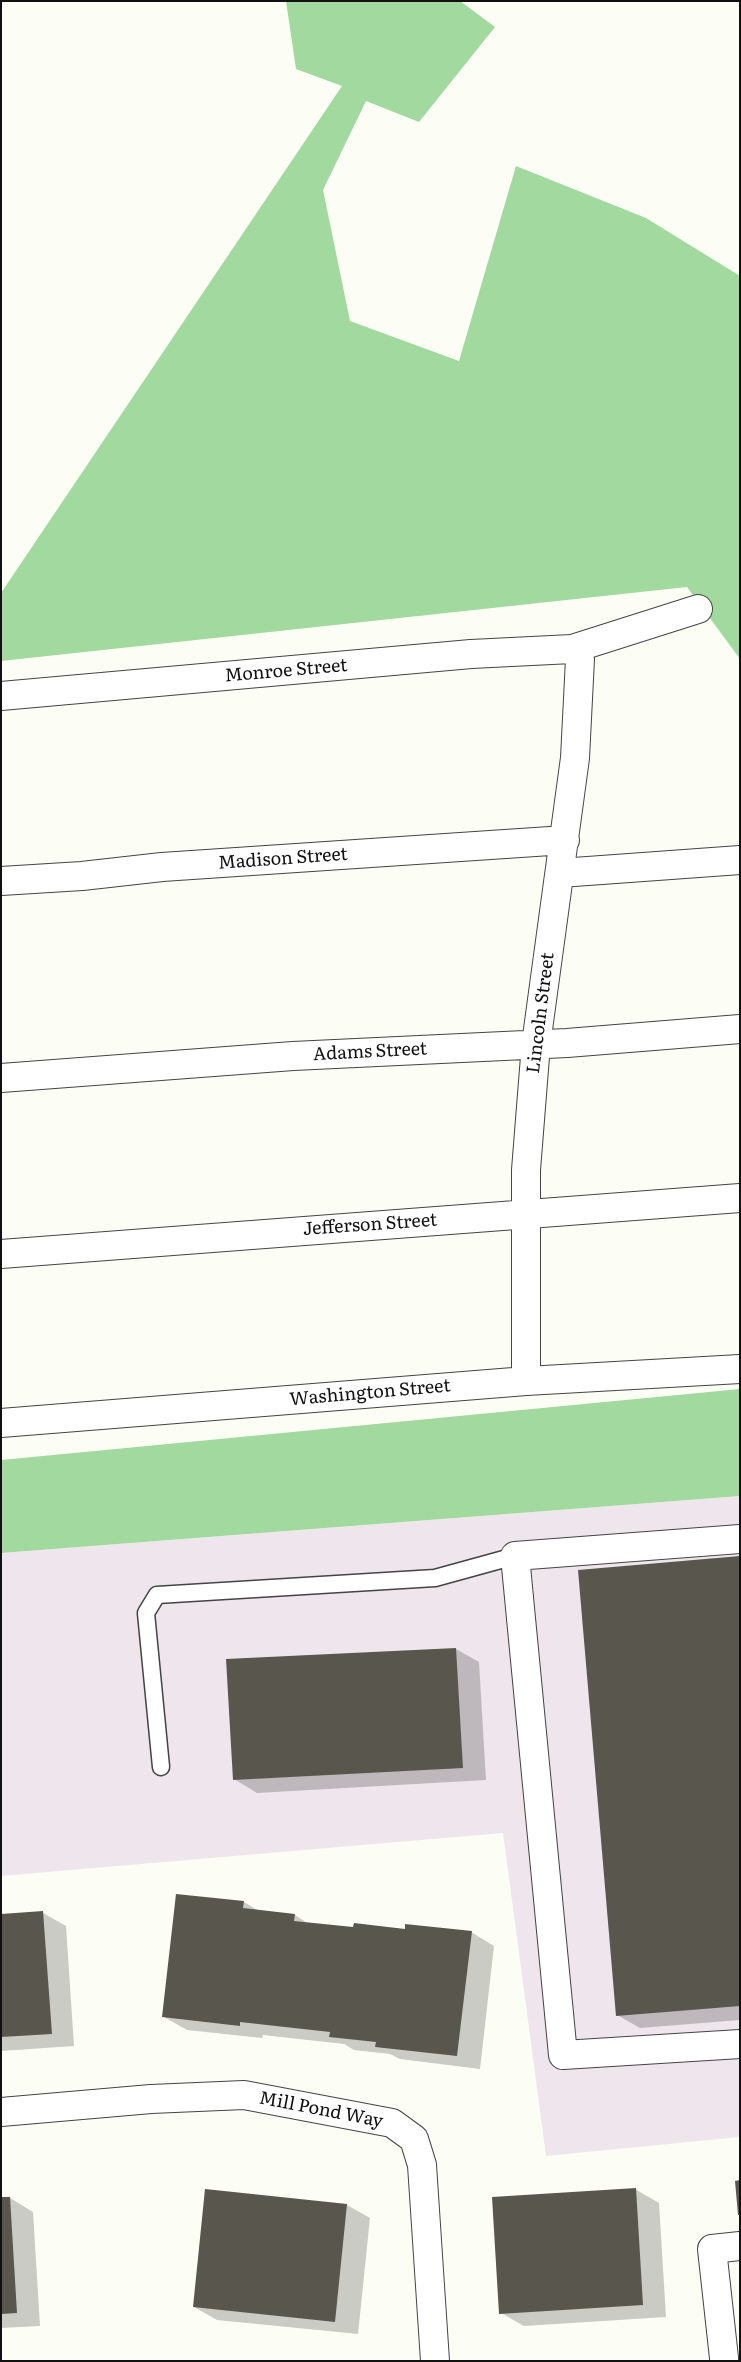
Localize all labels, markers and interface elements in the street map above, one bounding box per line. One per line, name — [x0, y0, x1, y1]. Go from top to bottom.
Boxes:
street label: Monroe Street — [224, 655, 348, 687]
street label: Madison Street — [217, 844, 349, 874]
street label: Lincoln Street — [523, 951, 559, 1075]
street label: Adams Street — [312, 1038, 428, 1066]
street label: Jefferson Street — [302, 1210, 438, 1240]
street label: Washington Street — [289, 1375, 451, 1411]
street label: Mill Pond Way — [257, 2087, 385, 2133]

